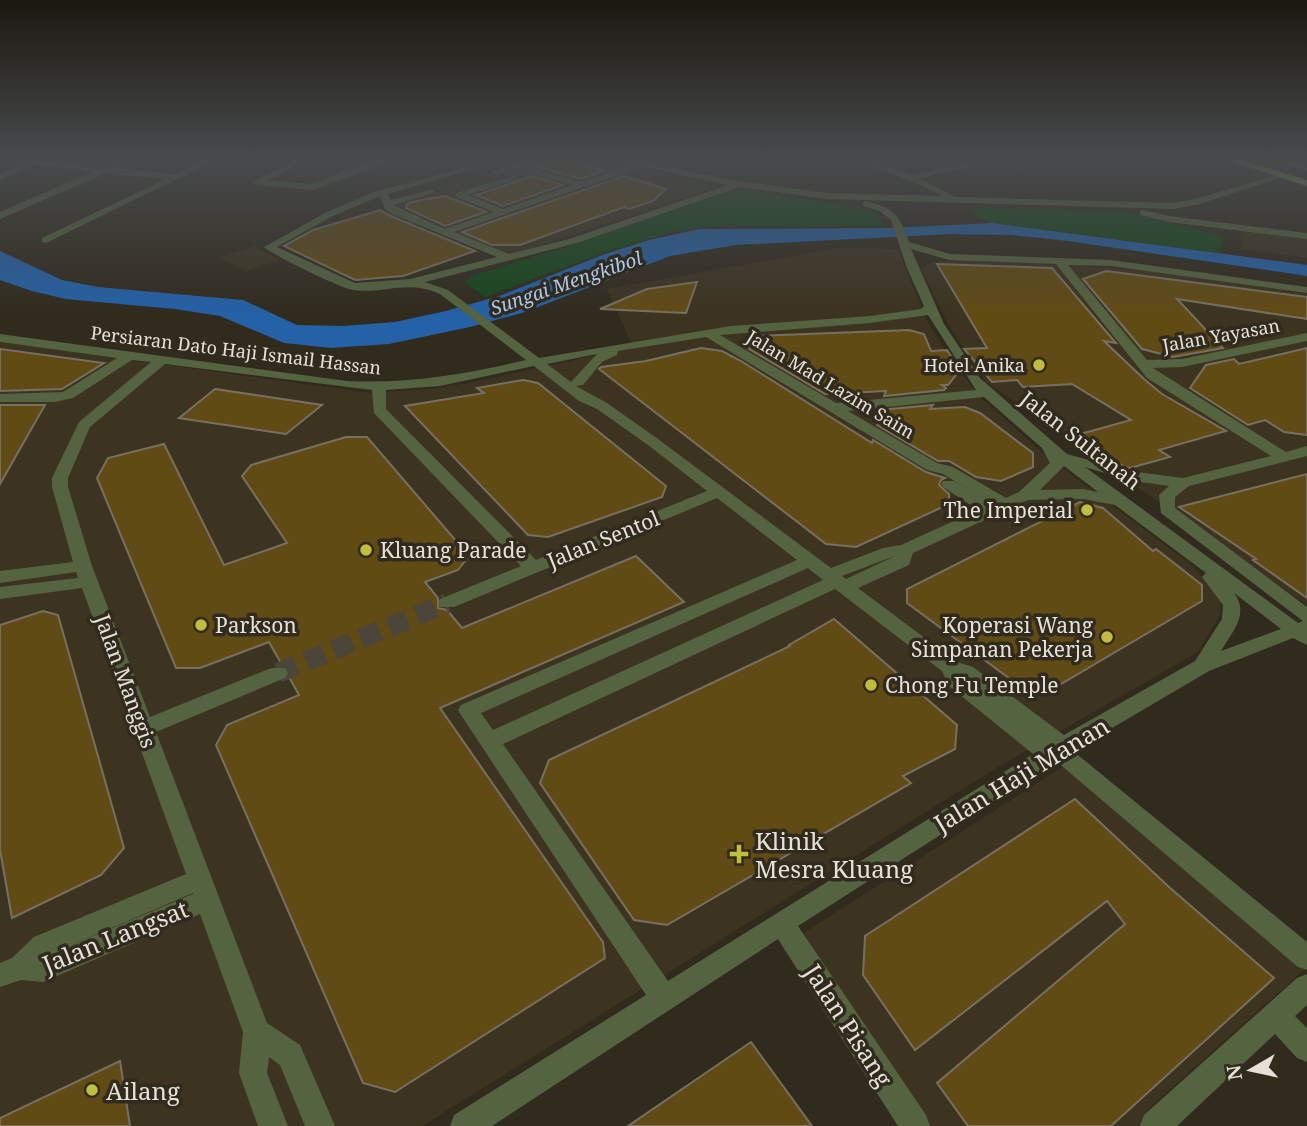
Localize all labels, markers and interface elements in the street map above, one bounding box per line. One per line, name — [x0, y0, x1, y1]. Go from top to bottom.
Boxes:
water label: Sungai Mengkibol — [487, 245, 645, 321]
street label: Jalan Yayasan — [1159, 313, 1282, 357]
street label: Persiaran Dato Haji Ismail Hassan — [89, 320, 383, 380]
street label: Jalan Mad Lazim Saim — [742, 324, 919, 444]
place label: Hotel Anika — [923, 353, 1025, 377]
marker: Hotel Anika — [1031, 357, 1047, 373]
street label: Jalan Sultanah — [1014, 383, 1147, 496]
place label: The Imperial — [943, 496, 1073, 524]
marker: The Imperial — [1079, 502, 1095, 518]
street label: Jalan Sentol — [542, 504, 664, 575]
place label: Kluang Parade — [380, 536, 527, 564]
marker: Kluang Parade — [358, 542, 374, 558]
street label: Jalan Manggis — [88, 609, 163, 752]
place label: Parkson — [215, 611, 297, 639]
place label: Koperasi Wang Simpanan Pekerja — [911, 611, 1094, 663]
marker: Parkson — [193, 617, 209, 633]
marker: Koperasi Wang Simpanan Pekerja — [1099, 629, 1115, 645]
place label: Chong Fu Temple — [885, 671, 1058, 699]
marker: Chong Fu Temple — [863, 677, 879, 693]
street label: Jalan Haji Manan — [926, 709, 1115, 840]
place label: Klinik Mesra Kluang — [755, 824, 913, 885]
marker: Klinik Mesra Kluang — [729, 844, 749, 864]
street label: Jalan Langsat — [36, 892, 193, 981]
street label: Jalan Pisang — [797, 957, 901, 1093]
north arrow — [1216, 1035, 1286, 1105]
text: N — [1220, 1063, 1248, 1082]
place label: Ailang — [106, 1074, 180, 1107]
marker: Ailang — [84, 1082, 100, 1098]

